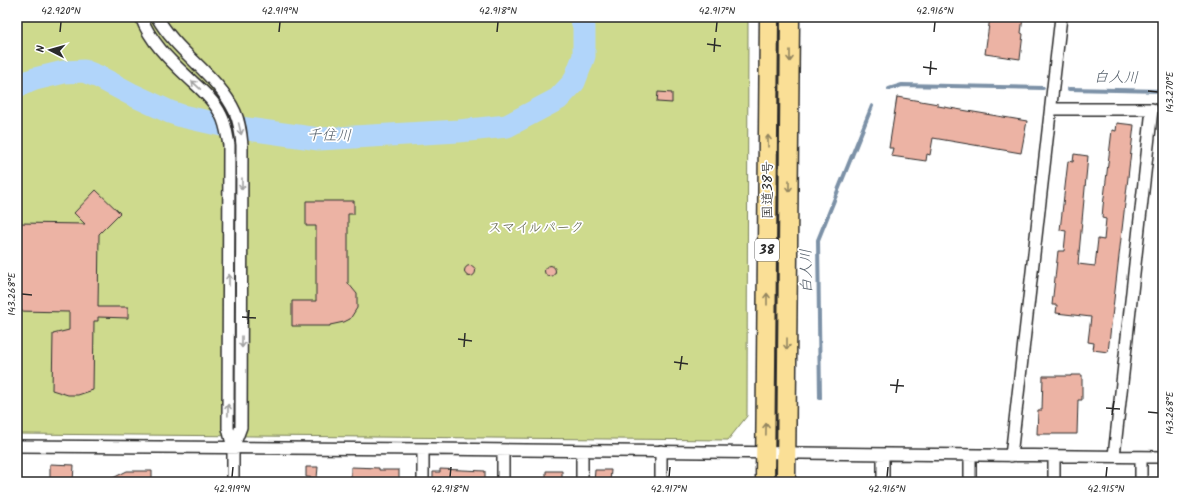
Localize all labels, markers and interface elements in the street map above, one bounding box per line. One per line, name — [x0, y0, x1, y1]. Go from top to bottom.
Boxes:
text: 42.920°N — [41, 3, 81, 19]
text: 42.919°N — [262, 3, 299, 19]
text: 42.918°N — [479, 3, 517, 19]
text: 42.917°N — [699, 3, 735, 19]
text: 42.916°N — [916, 3, 954, 19]
north arrow — [30, 30, 70, 70]
text: N — [32, 45, 50, 53]
one-way arrow — [786, 49, 794, 62]
water label: 白人川 — [1093, 66, 1139, 90]
text: 143.270°E — [1162, 70, 1178, 113]
one-way arrow — [191, 80, 201, 90]
one-way arrow — [236, 122, 244, 135]
water label: 千住川 — [306, 124, 352, 148]
one-way arrow — [764, 135, 772, 148]
street label: 国道38号 — [757, 161, 779, 219]
one-way arrow — [238, 177, 246, 190]
one-way arrow — [785, 179, 793, 192]
park label: スマイルパーク — [488, 217, 584, 239]
road number: 38 — [755, 239, 779, 261]
water label: 白人川 — [795, 248, 819, 294]
text: 143.268°E — [4, 271, 20, 316]
one-way arrow — [225, 274, 233, 287]
one-way arrow — [763, 293, 771, 306]
one-way arrow — [238, 335, 246, 348]
one-way arrow — [783, 337, 791, 350]
text: 143.268°E — [1162, 390, 1178, 435]
one-way arrow — [224, 404, 232, 417]
one-way arrow — [762, 423, 769, 436]
text: 42.919°N — [214, 481, 251, 497]
text: 42.918°N — [431, 481, 469, 497]
text: 42.917°N — [651, 481, 687, 497]
text: 42.916°N — [868, 481, 906, 497]
text: 42.915°N — [1087, 481, 1125, 497]

